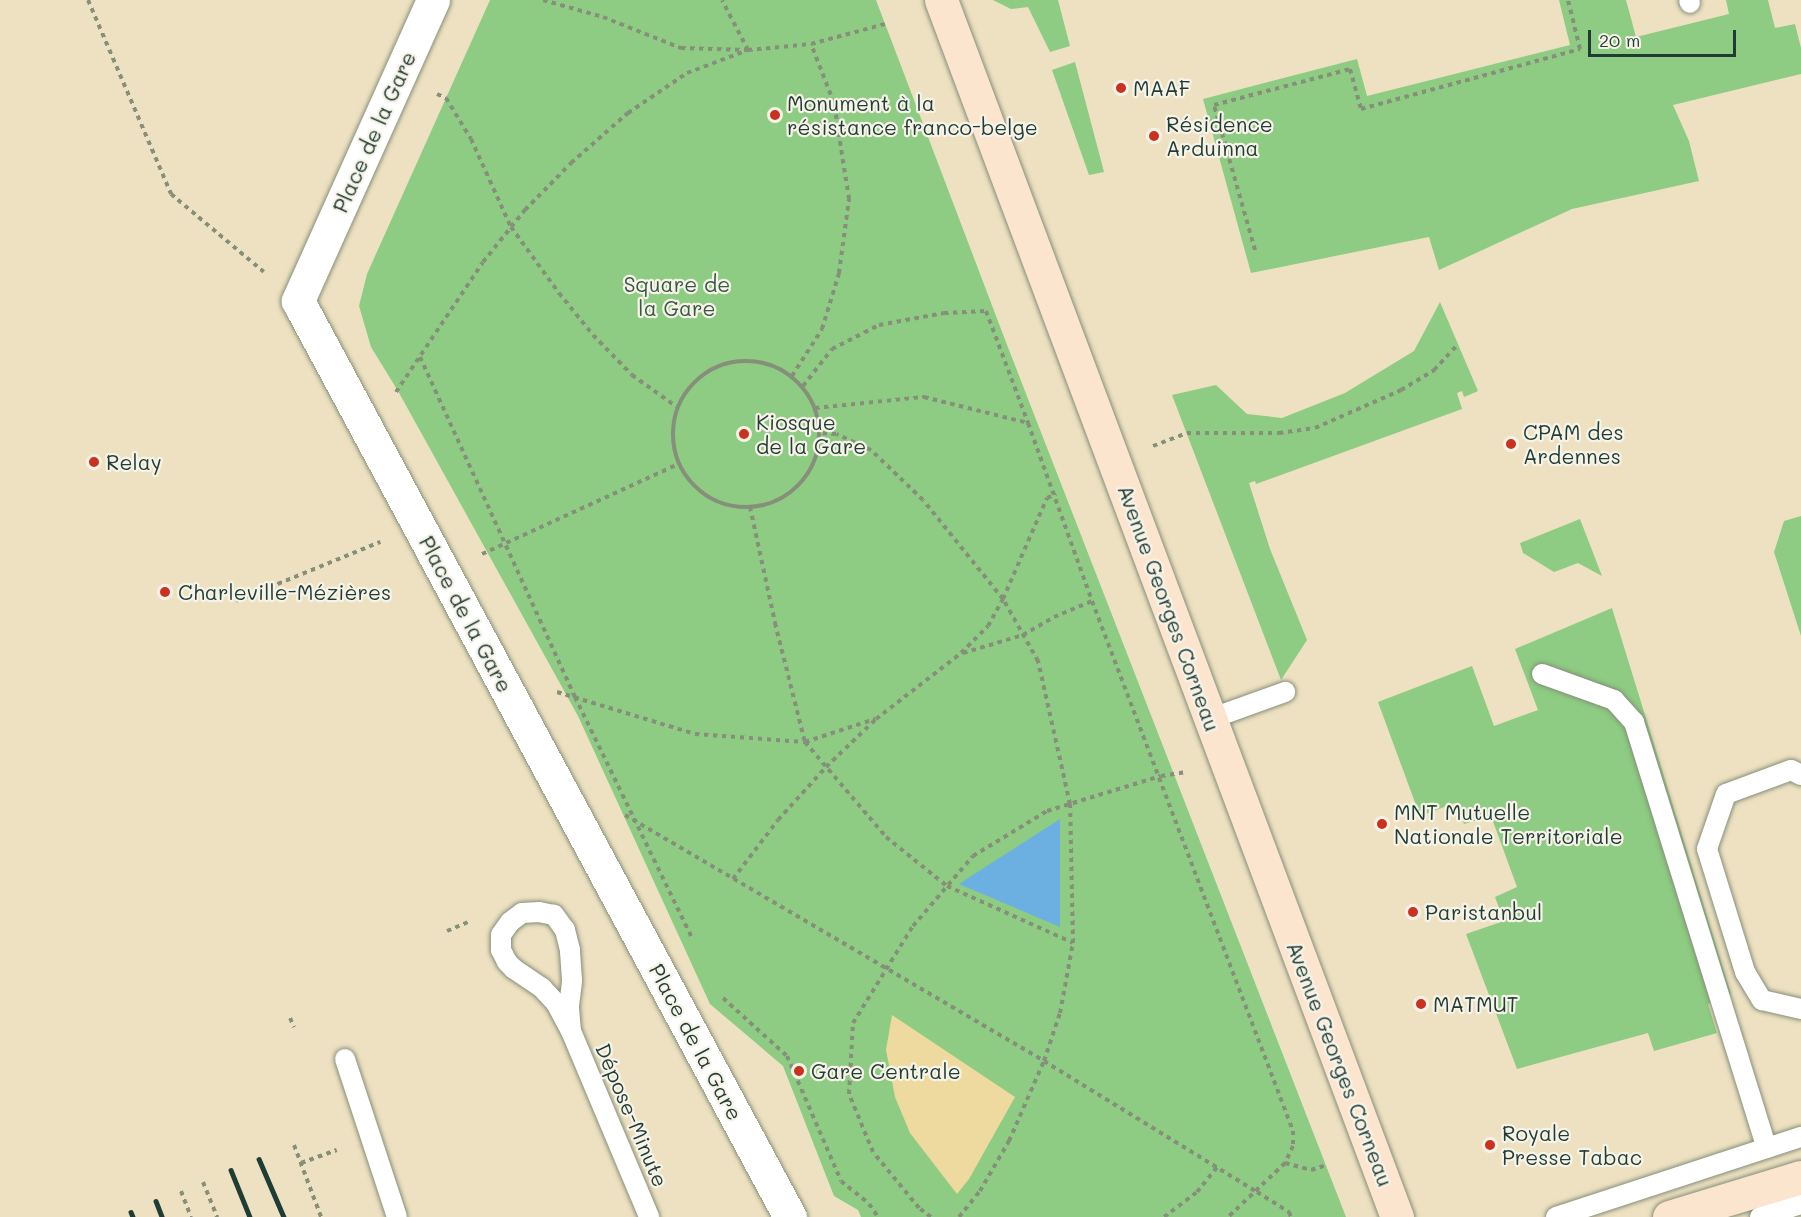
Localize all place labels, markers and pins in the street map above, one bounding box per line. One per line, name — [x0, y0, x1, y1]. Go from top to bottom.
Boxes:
place label: MAAF — [1133, 75, 1191, 101]
marker: MAAF — [1114, 81, 1128, 95]
place label: Monument à la résistance franco-belge — [787, 90, 1038, 140]
marker: Monument à la résistance franco-belge — [768, 108, 782, 122]
place label: Résidence Arduinna — [1166, 111, 1273, 161]
marker: Résidence Arduinna — [1147, 129, 1161, 143]
place label: Kiosque de la Gare — [756, 409, 866, 459]
place label: CPAM des Ardennes — [1523, 419, 1624, 469]
marker: Kiosque de la Gare — [737, 427, 751, 441]
marker: CPAM des Ardennes — [1504, 437, 1518, 451]
place label: Relay — [106, 449, 162, 475]
marker: Relay — [87, 455, 101, 469]
place label: Charleville-Mézières — [178, 579, 391, 605]
marker: Charleville-Mézières — [156, 583, 174, 601]
place label: MNT Mutuelle Nationale Territoriale — [1394, 799, 1623, 849]
marker: MNT Mutuelle Nationale Territoriale — [1375, 817, 1389, 831]
place label: Paristanbul — [1425, 899, 1542, 925]
marker: Paristanbul — [1406, 905, 1420, 919]
place label: MATMUT — [1433, 991, 1518, 1017]
marker: MATMUT — [1414, 997, 1428, 1011]
place label: Gare Centrale — [811, 1058, 961, 1084]
marker: Gare Centrale — [792, 1064, 806, 1078]
place label: Royale Presse Tabac — [1502, 1120, 1642, 1170]
marker: Royale Presse Tabac — [1483, 1138, 1497, 1152]

